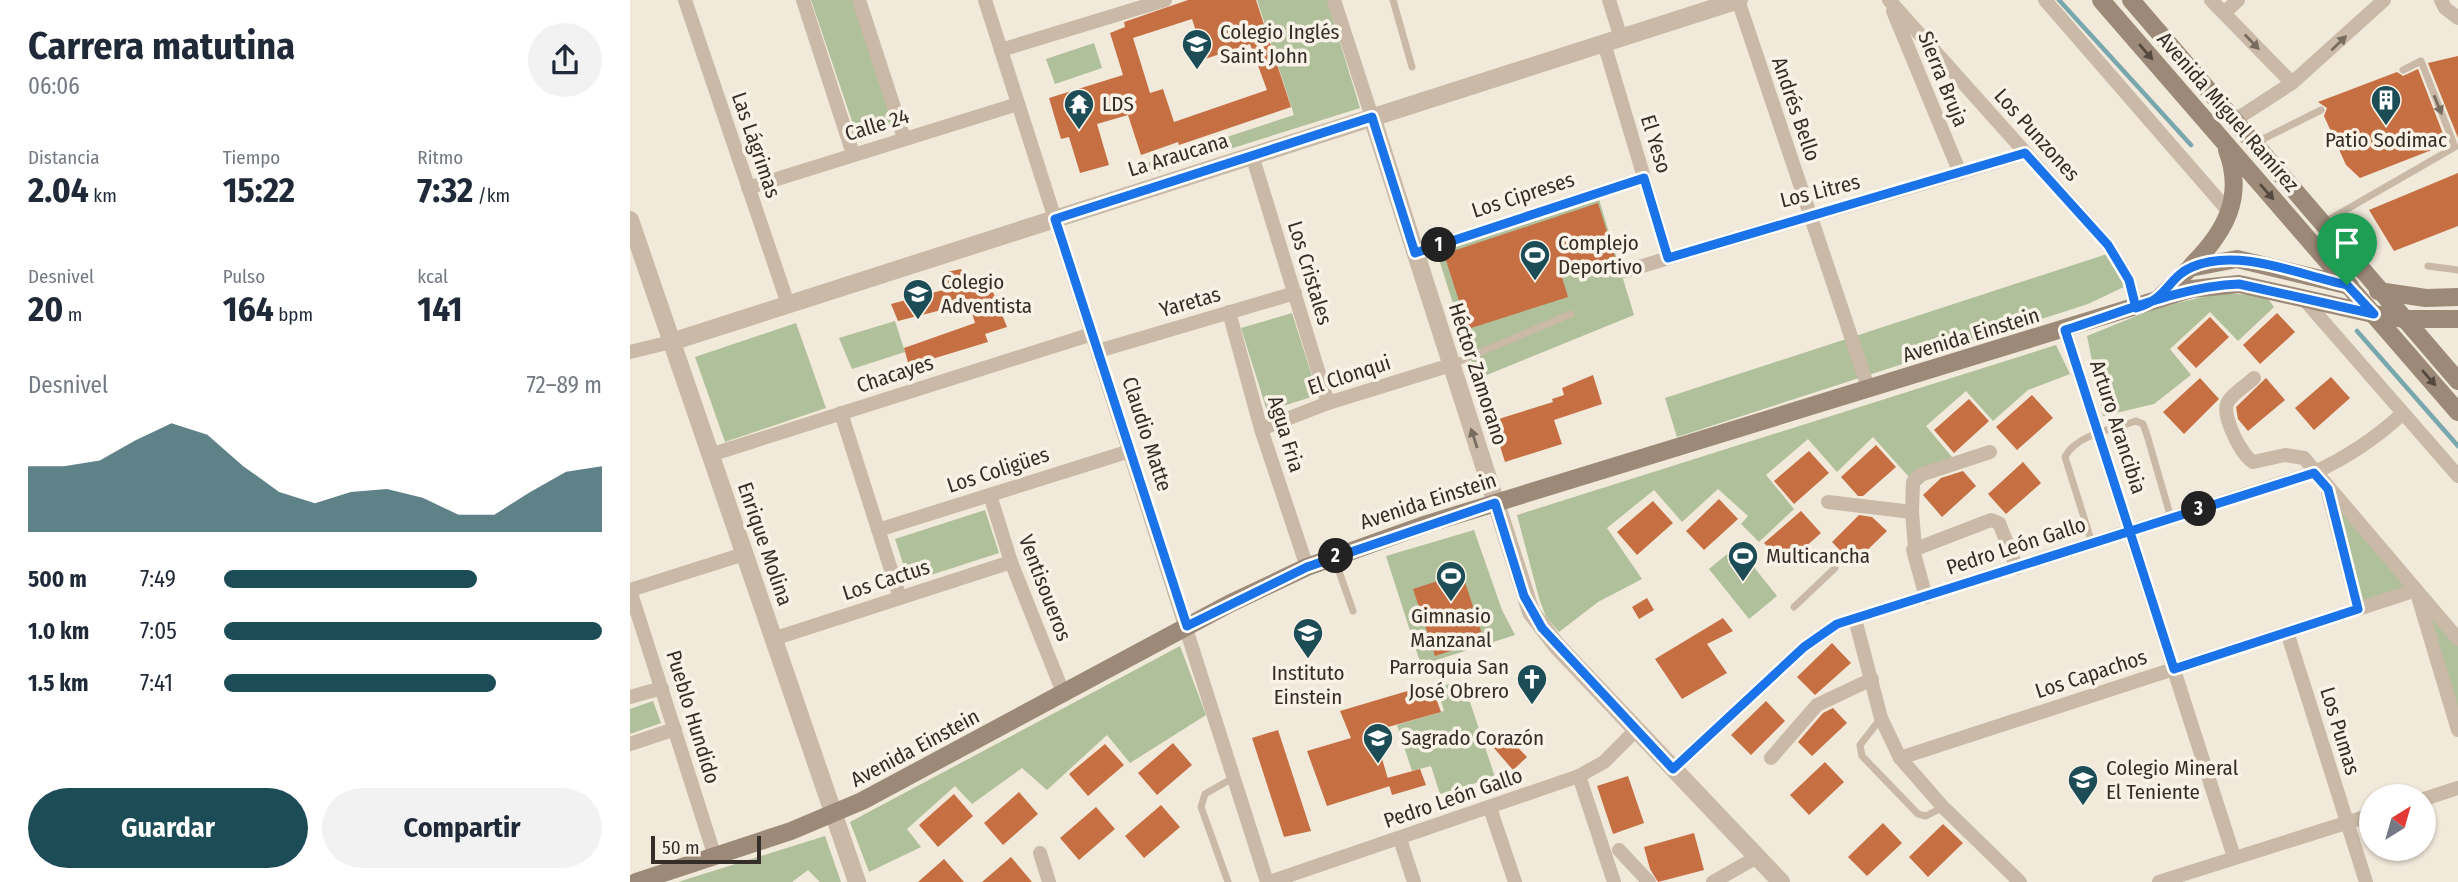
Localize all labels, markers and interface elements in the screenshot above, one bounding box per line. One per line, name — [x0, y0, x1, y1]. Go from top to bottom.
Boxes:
place label: Colegio Inglés Saint John — [1220, 19, 1340, 69]
text: Carrera matutina — [28, 23, 295, 69]
button: share — [528, 23, 602, 97]
school or university icon: Colegio Inglés Saint John — [1180, 27, 1214, 71]
street label: Sierra Bruja — [1912, 27, 1974, 131]
street label: Avenida Miguel Ramírez — [2151, 27, 2305, 197]
one-way arrow — [2243, 33, 2259, 50]
one-way arrow — [2330, 35, 2347, 51]
one-way arrow — [2138, 43, 2153, 60]
street label: Andrés Bello — [1766, 54, 1826, 164]
text: 06:06 — [28, 72, 80, 100]
street label: Los Punzones — [1989, 83, 2085, 187]
building icon: Patio Sodimac — [2369, 83, 2403, 127]
temple icon: LDS — [1062, 87, 1096, 131]
street label: Las Lágrimas — [726, 89, 786, 201]
place label: LDS — [1102, 91, 1134, 117]
one-way arrow — [2433, 95, 2444, 116]
street label: Calle 24 — [842, 103, 912, 147]
street label: El Yeso — [1635, 112, 1677, 176]
street label: La Araucana — [1125, 127, 1231, 183]
place label: Patio Sodimac — [2325, 127, 2447, 153]
text: Distancia — [28, 146, 100, 169]
text: Tiempo — [223, 146, 280, 169]
text: Ritmo — [417, 146, 463, 169]
street label: Los Cipreses — [1468, 166, 1578, 224]
text: 2.04 — [28, 169, 89, 211]
text: 15:22 — [223, 169, 295, 211]
text: 7:32 — [417, 169, 473, 211]
street label: Los Litres — [1777, 169, 1863, 213]
text: km — [89, 184, 117, 207]
text: /km — [473, 184, 510, 207]
one-way arrow — [2259, 184, 2274, 201]
pin — [2317, 213, 2377, 285]
street label: Los Cristales — [1282, 218, 1338, 328]
icon: arrive — [2328, 224, 2366, 262]
pin: 1 — [1422, 228, 1456, 262]
place label: Complejo Deportivo — [1558, 230, 1643, 280]
text: 1 — [1434, 233, 1443, 256]
sports icon: Complejo Deportivo — [1518, 238, 1552, 282]
text: Desnivel — [28, 265, 94, 288]
text: Pulso — [223, 265, 265, 288]
text: kcal — [417, 265, 448, 288]
place label: Colegio Adventista — [941, 269, 1032, 319]
school or university icon: Colegio Adventista — [901, 277, 935, 321]
street label: Yaretas — [1157, 281, 1223, 323]
text: 20 — [28, 288, 63, 330]
text: 164 — [223, 288, 274, 330]
text: 141 — [417, 288, 463, 330]
street label: Héctor Zamorano — [1443, 300, 1513, 448]
street label: Avenida Einstein — [1899, 302, 2043, 368]
text: m — [63, 303, 82, 326]
text: bpm — [274, 303, 313, 326]
street label: Chacayes — [853, 349, 937, 399]
street label: El Clonqui — [1304, 349, 1394, 401]
street label: Arturo Arancibia — [2084, 357, 2152, 497]
one-way arrow — [2421, 370, 2436, 387]
text: Desnivel — [28, 371, 108, 399]
text: 72–89 m — [526, 371, 602, 399]
street label: Claudio Matte — [1116, 374, 1178, 494]
street label: Agua Fria — [1262, 393, 1310, 475]
one-way arrow — [1469, 428, 1479, 449]
street label: Los Coligües — [944, 441, 1052, 499]
street label: Avenida Einstein — [1356, 467, 1500, 535]
street label: Enrique Molina — [732, 479, 798, 609]
pin: 3 — [2182, 491, 2216, 526]
text: 3 — [2194, 497, 2203, 520]
street label: Pedro León Gallo — [1943, 511, 2089, 581]
street label: Ventisoueros — [1013, 531, 1077, 645]
pin: 2 — [1318, 538, 1354, 574]
sports icon: Multicancha — [1726, 539, 1760, 583]
place label: Multicancha — [1766, 543, 1870, 569]
text: 2 — [1331, 544, 1340, 567]
street label: Los Cactus — [839, 554, 933, 606]
sports icon: Gimnasio Manzanal — [1434, 559, 1468, 603]
text: 500 m — [28, 565, 87, 593]
text: 7:49 — [140, 565, 176, 593]
place label: Gimnasio Manzanal — [1410, 603, 1492, 653]
school or university icon: Instituto Einstein — [1291, 616, 1325, 660]
text: 1.0 km — [28, 617, 89, 645]
text: 7:05 — [140, 617, 177, 645]
street label: Los Capachos — [2032, 644, 2150, 704]
street label: Pueblo Hundido — [660, 647, 726, 787]
place label: Parroquia San José Obrero — [1389, 654, 1509, 704]
place label: Instituto Einstein — [1271, 660, 1345, 710]
church icon: Parroquia San José Obrero — [1515, 662, 1549, 706]
text: 1.5 km — [28, 669, 89, 697]
text: 7:41 — [140, 669, 173, 697]
street label: Los Pumas — [2314, 684, 2366, 778]
street label: Avenida Einstein — [846, 703, 984, 793]
school or university icon: Sagrado Corazón — [1361, 721, 1395, 765]
place label: Sagrado Corazón — [1401, 725, 1544, 751]
place label: Colegio Mineral El Teniente — [2106, 755, 2239, 805]
street label: Pedro León Gallo — [1380, 762, 1526, 834]
school or university icon: Colegio Mineral El Teniente — [2066, 763, 2100, 807]
north arrow — [2359, 784, 2436, 861]
map controls — [2359, 784, 2436, 861]
button: Guardar — [28, 788, 308, 868]
button: Compartir — [322, 788, 602, 868]
scale bar — [651, 833, 761, 865]
text: 50 m — [662, 836, 700, 859]

